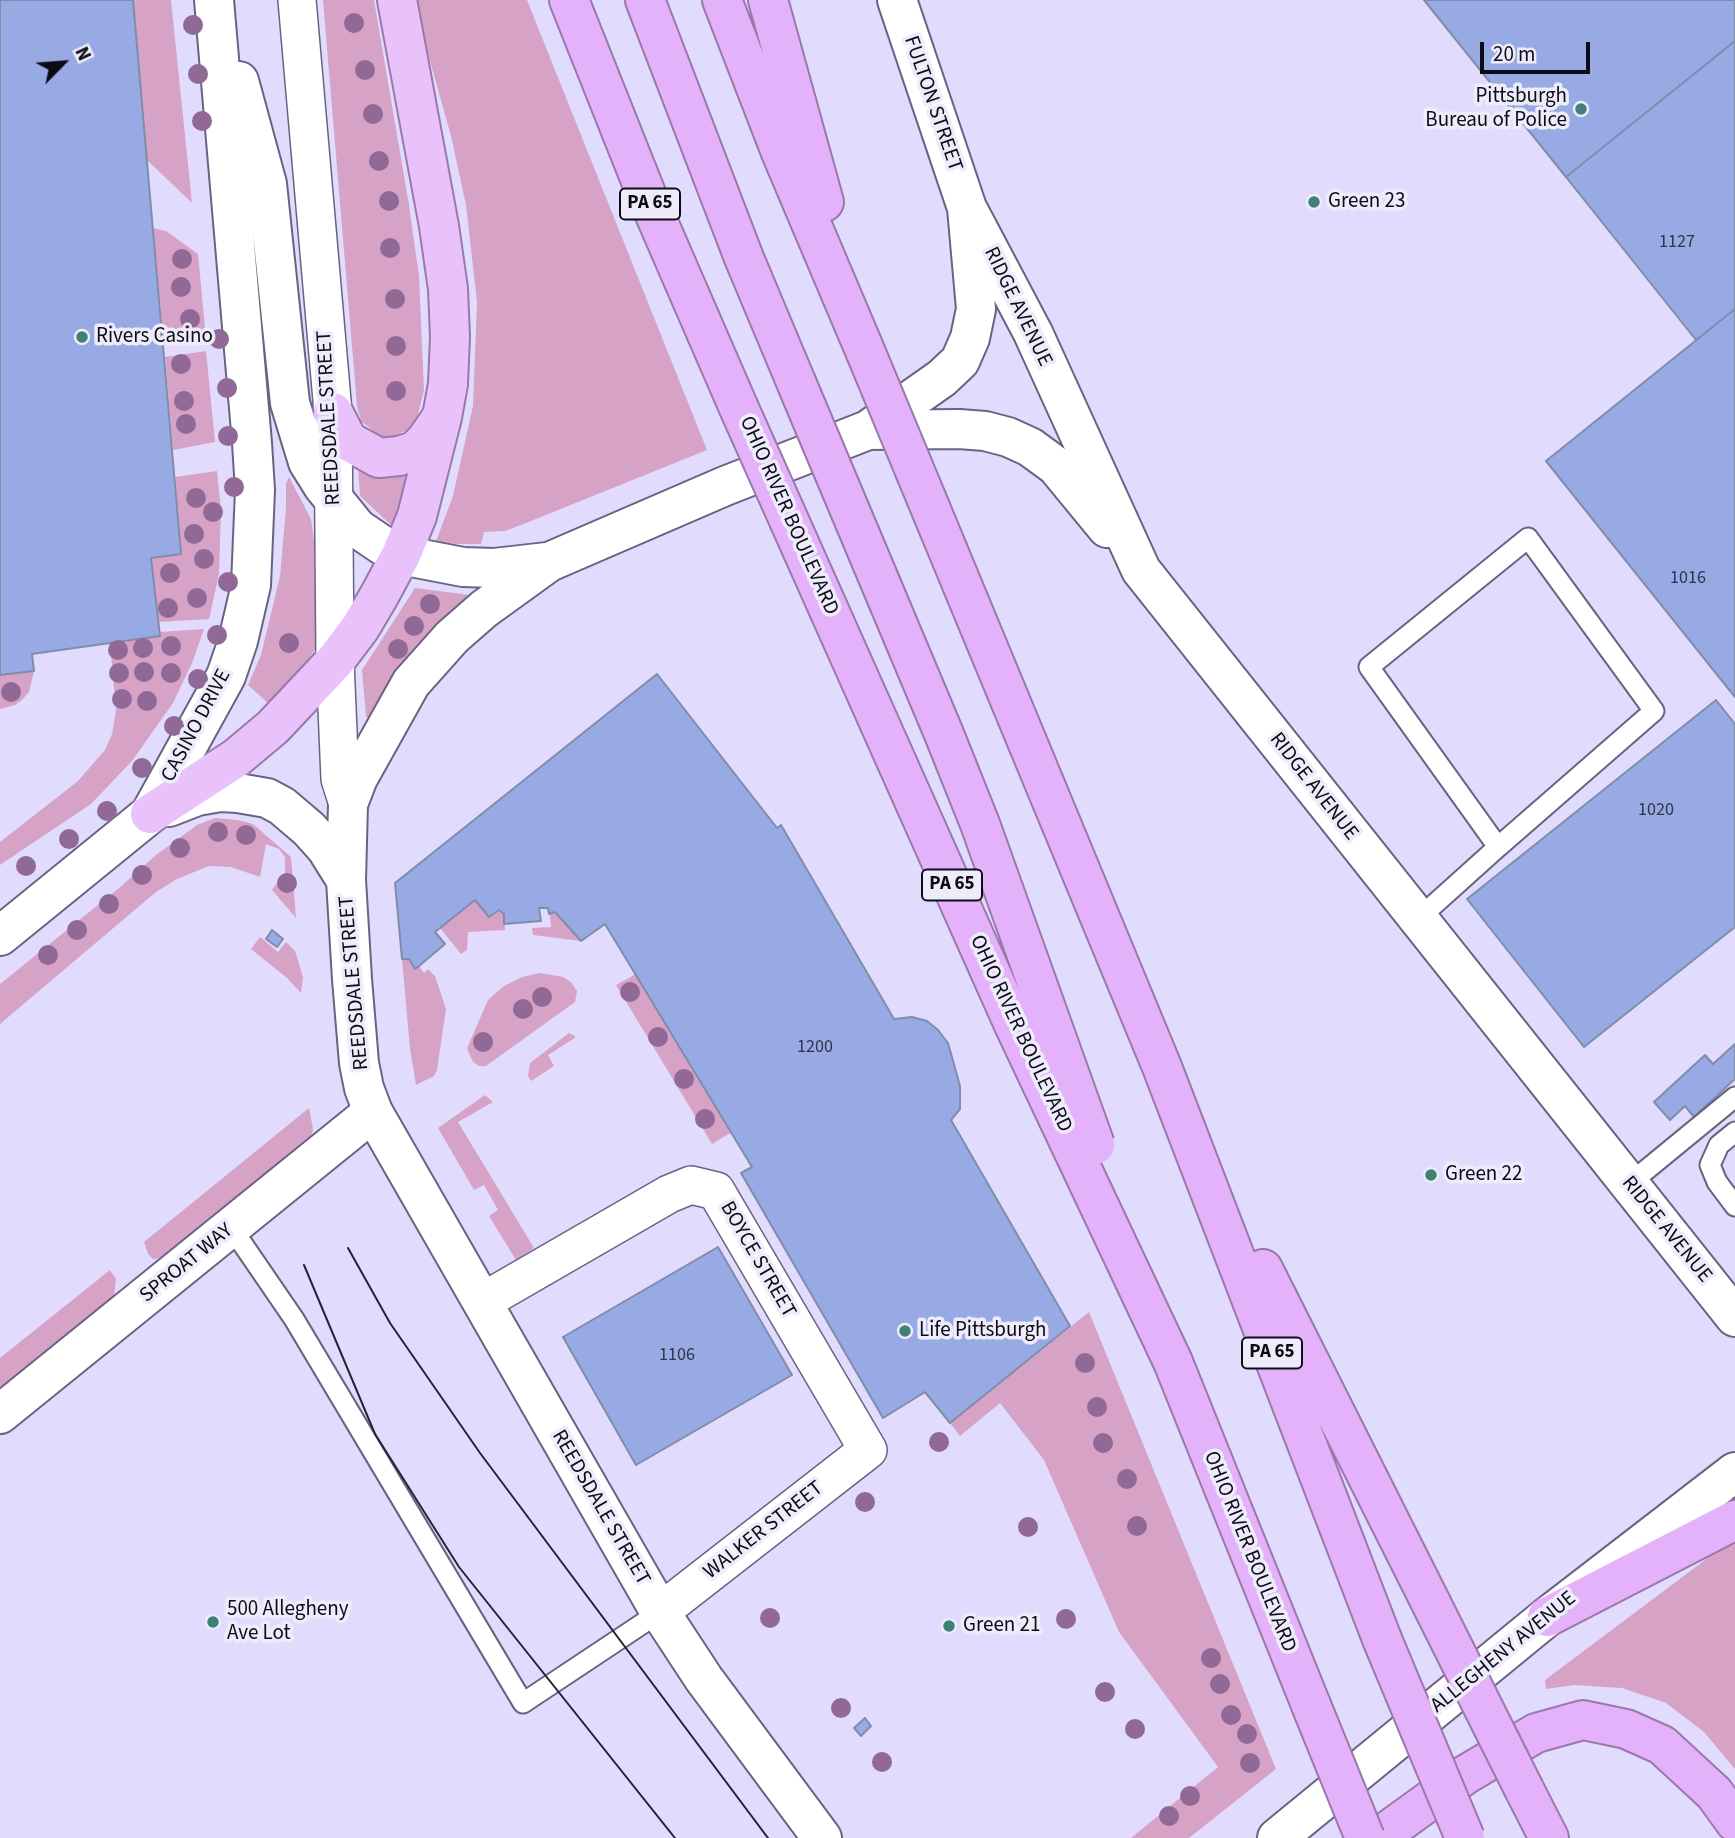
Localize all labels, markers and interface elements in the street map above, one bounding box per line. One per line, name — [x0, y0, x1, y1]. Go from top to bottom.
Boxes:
north arrow — [28, 28, 98, 98]
scale bar — [1483, 28, 1593, 72]
street label: FULTON STREET — [897, 33, 967, 175]
text: 20 m — [1493, 39, 1535, 69]
text: N — [68, 42, 97, 65]
place label: Pittsburgh Bureau of Police — [1425, 84, 1567, 134]
marker: Pittsburgh Bureau of Police — [1573, 101, 1589, 117]
road number: PA 65 — [620, 188, 680, 220]
place label: Green 23 — [1328, 189, 1405, 215]
marker: Green 23 — [1306, 194, 1322, 210]
house number: 1127 — [1659, 232, 1695, 254]
street label: RIDGE AVENUE — [977, 243, 1057, 371]
place label: Rivers Casino — [96, 324, 213, 350]
marker: Rivers Casino — [74, 329, 90, 345]
street label: REEDSDALE STREET — [313, 330, 347, 506]
street label: OHIO RIVER BOULEVARD — [733, 413, 843, 619]
house number: 1016 — [1670, 568, 1706, 590]
street label: CASINO DRIVE — [157, 665, 237, 787]
street label: RIDGE AVENUE — [1263, 728, 1363, 846]
house number: 1020 — [1638, 800, 1674, 822]
road number: PA 65 — [922, 870, 982, 900]
street label: REEDSDALE STREET — [335, 895, 375, 1071]
street label: OHIO RIVER BOULEVARD — [963, 931, 1077, 1137]
house number: 1200 — [797, 1037, 833, 1059]
place label: Green 22 — [1445, 1162, 1522, 1188]
marker: Green 22 — [1423, 1167, 1439, 1183]
street label: RIDGE AVENUE — [1615, 1172, 1717, 1288]
street label: BOYCE STREET — [714, 1197, 800, 1323]
street label: SPROAT WAY — [136, 1219, 238, 1309]
place label: Life Pittsburgh — [919, 1318, 1046, 1344]
marker: Life Pittsburgh — [897, 1323, 913, 1339]
road number: PA 65 — [1242, 1338, 1302, 1368]
house number: 1106 — [659, 1345, 695, 1367]
street label: REEDSDALE STREET — [545, 1426, 655, 1590]
street label: OHIO RIVER BOULEVARD — [1197, 1448, 1301, 1656]
street label: WALKER STREET — [699, 1476, 829, 1586]
street label: ALLEGHENY AVENUE — [1426, 1587, 1582, 1719]
place label: 500 Allegheny Ave Lot — [227, 1597, 349, 1647]
place label: Green 21 — [963, 1613, 1040, 1639]
marker: 500 Allegheny Ave Lot — [205, 1614, 221, 1630]
marker: Green 21 — [941, 1618, 957, 1634]

